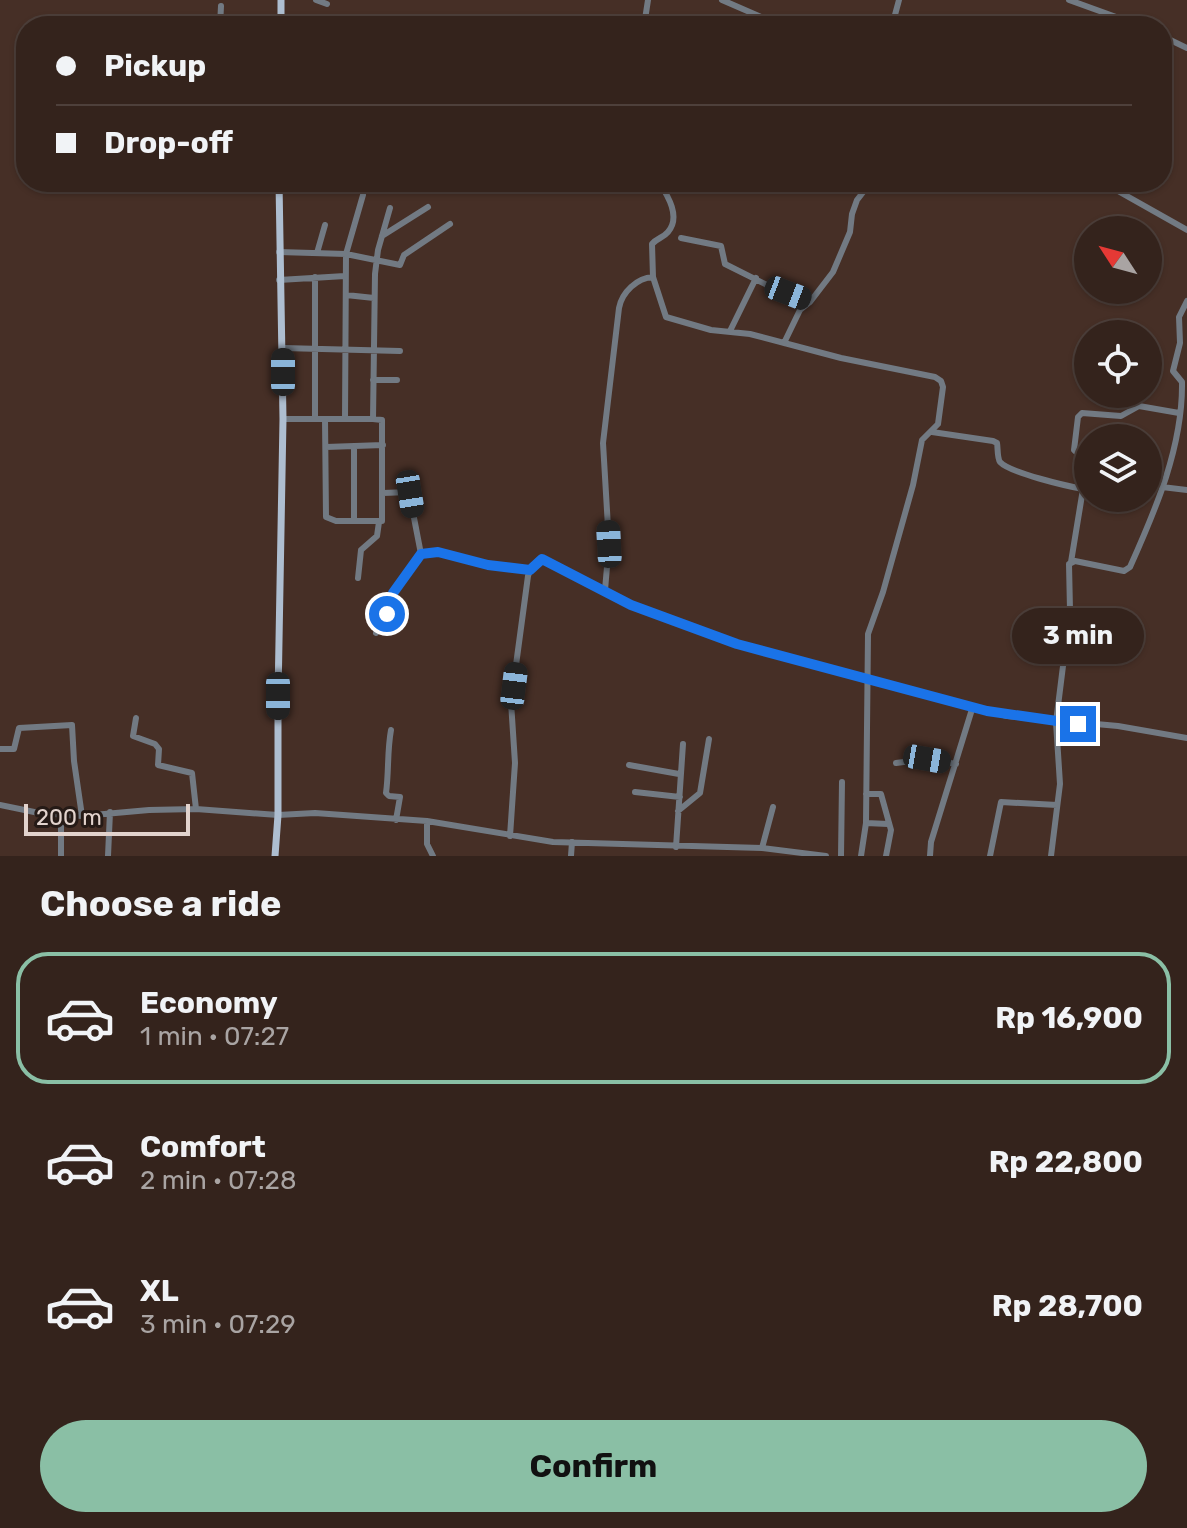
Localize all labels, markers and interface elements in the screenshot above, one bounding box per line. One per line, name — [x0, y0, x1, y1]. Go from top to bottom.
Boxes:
text: Pickup — [104, 48, 206, 84]
text: Drop-off — [104, 125, 233, 161]
north arrow — [1074, 216, 1162, 304]
map controls — [1074, 216, 1162, 512]
car — [761, 273, 815, 313]
button: locate — [1074, 320, 1162, 408]
car — [271, 348, 295, 396]
button: layers — [1074, 424, 1162, 512]
car — [394, 468, 426, 520]
car — [596, 519, 622, 569]
route start — [369, 596, 405, 632]
callout: 3 min — [1012, 608, 1144, 664]
text: 3 min — [1043, 620, 1113, 651]
car — [499, 661, 529, 711]
car — [266, 672, 290, 720]
route end — [1060, 706, 1096, 742]
car — [901, 743, 953, 775]
scale bar — [24, 800, 190, 836]
text: 200 m — [36, 804, 102, 831]
text: Choose a ride — [40, 882, 281, 925]
icon: car — [44, 982, 116, 1054]
text: Economy — [140, 985, 278, 1021]
text: Rp 16,900 — [995, 1000, 1143, 1036]
text: 1 min · 07:27 — [140, 1021, 289, 1052]
icon: car — [44, 1126, 116, 1198]
text: Comfort — [140, 1129, 266, 1165]
text: Rp 22,800 — [989, 1144, 1143, 1180]
text: 2 min · 07:28 — [140, 1165, 296, 1196]
icon: car — [44, 1270, 116, 1342]
text: XL — [140, 1273, 179, 1309]
text: Rp 28,700 — [992, 1288, 1143, 1324]
text: 3 min · 07:29 — [140, 1309, 296, 1340]
button: Confirm — [40, 1420, 1147, 1512]

